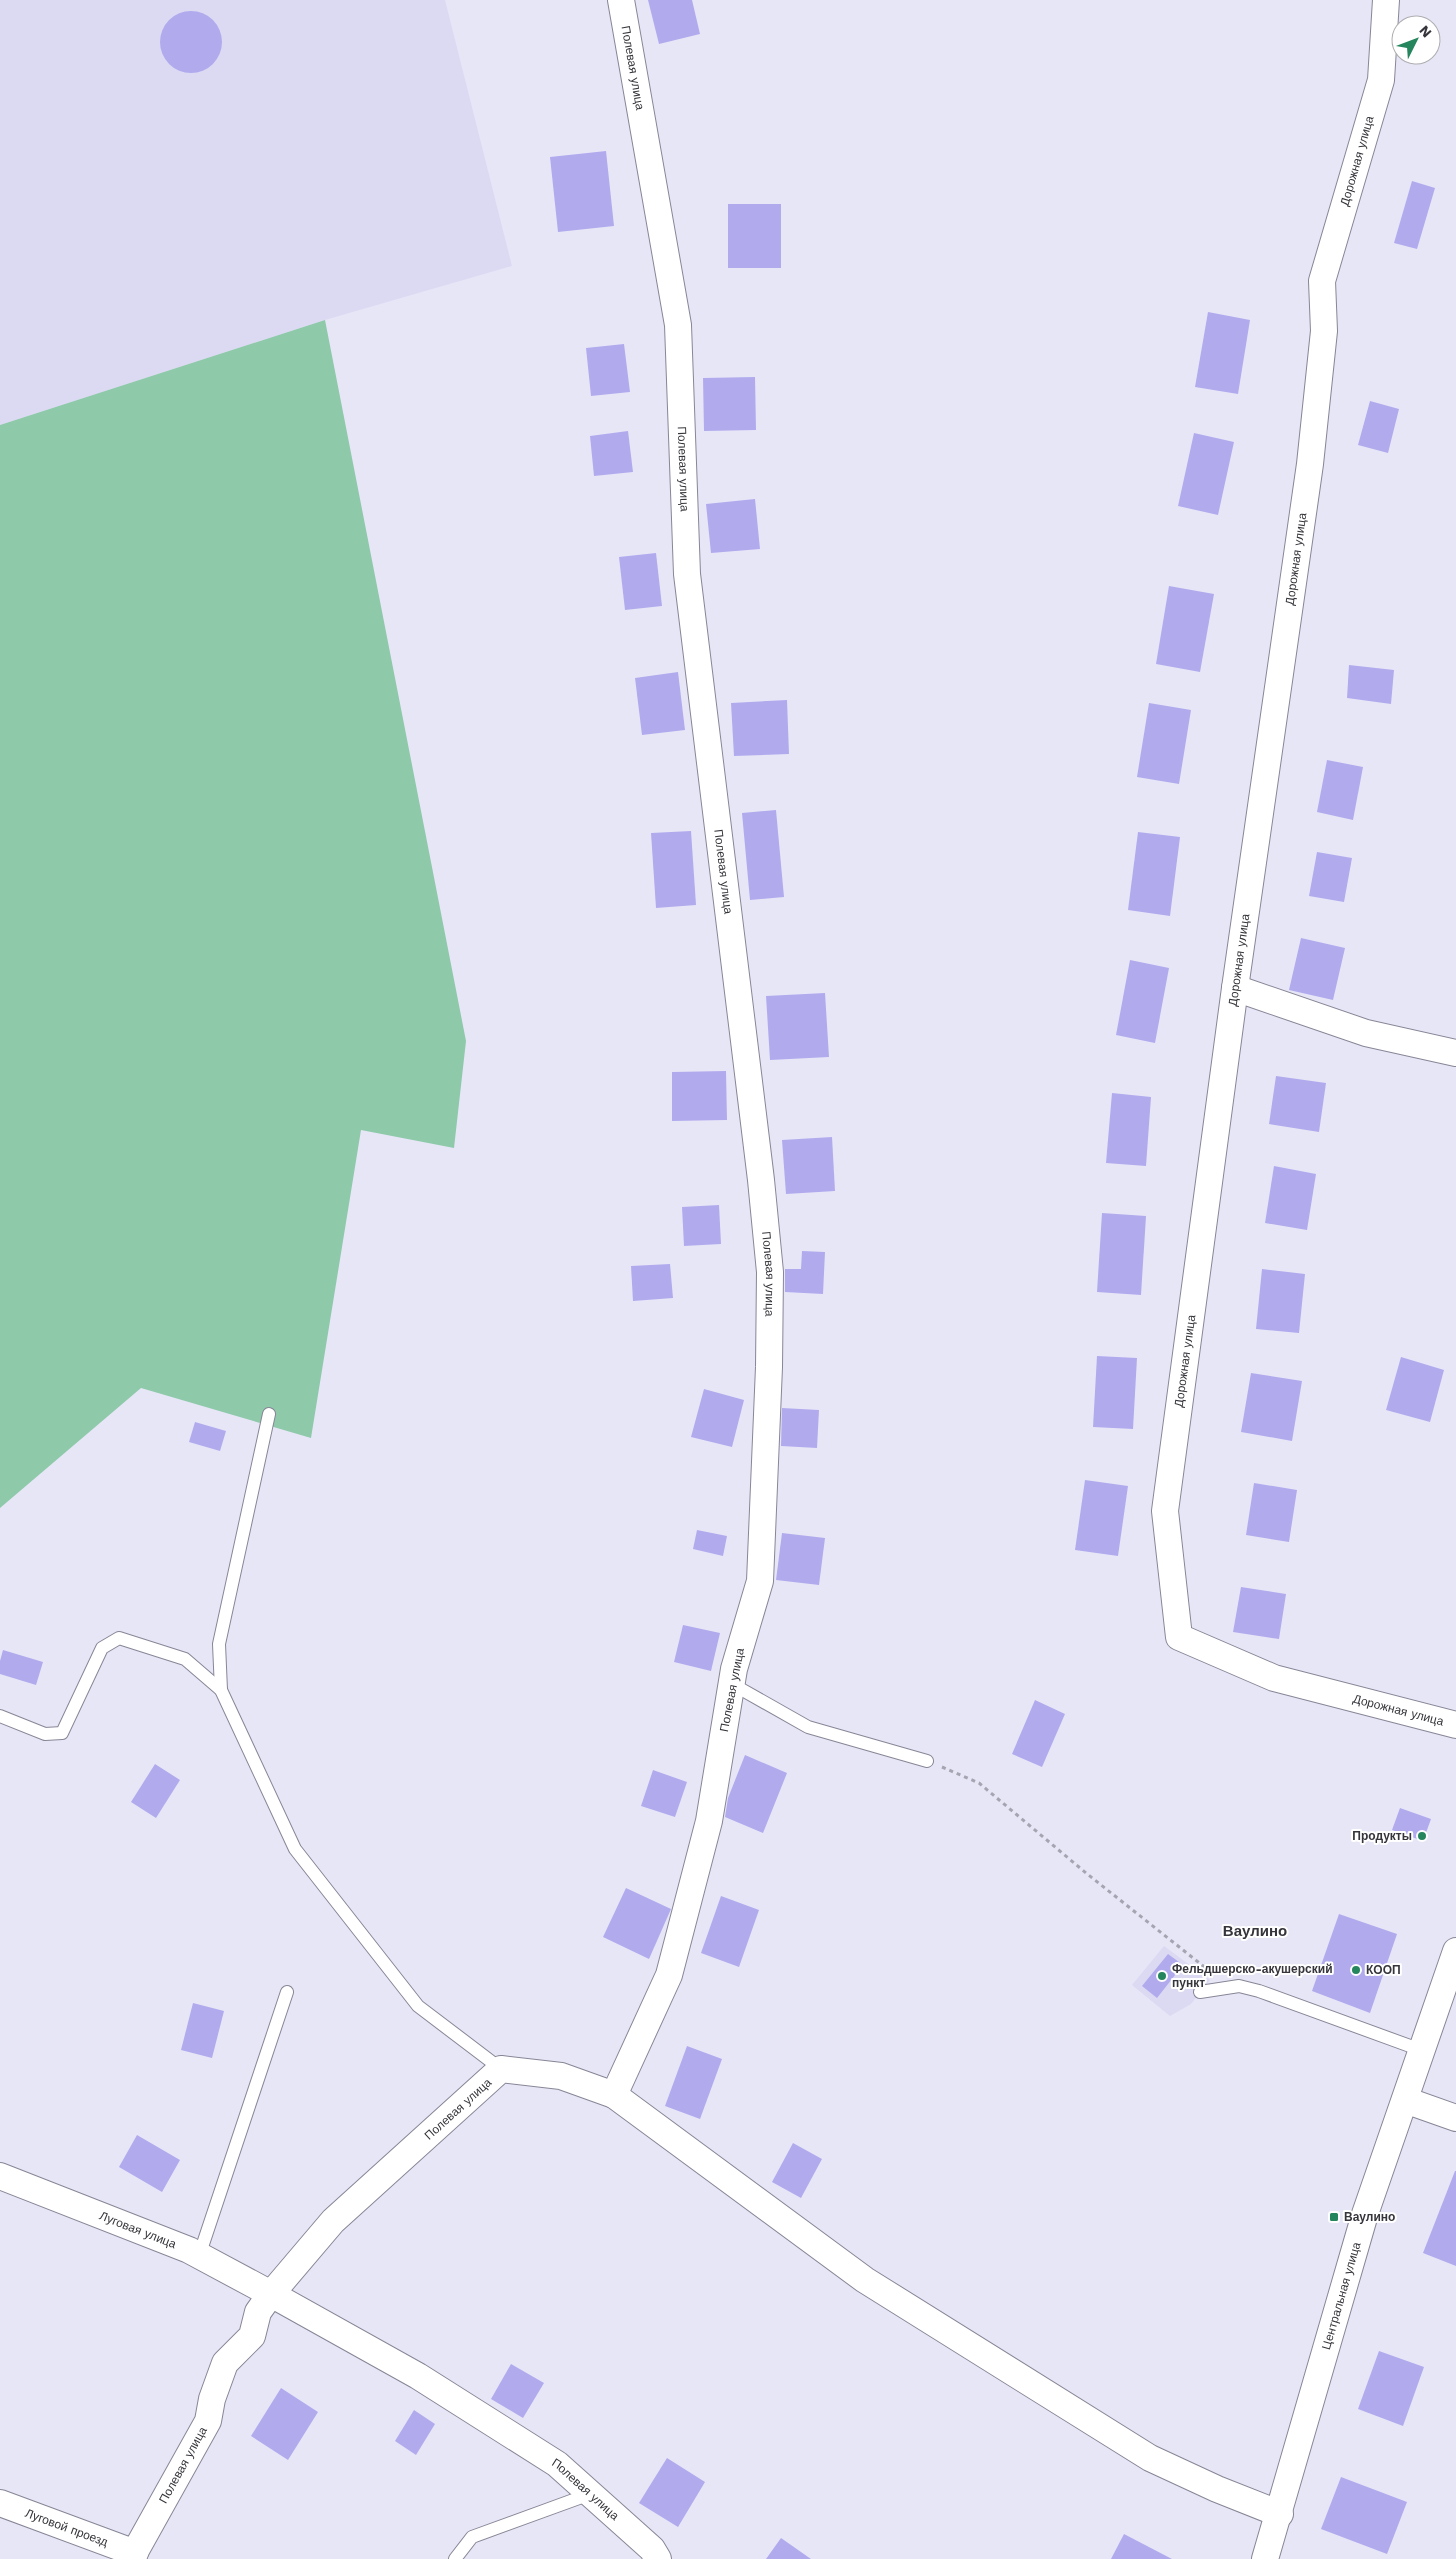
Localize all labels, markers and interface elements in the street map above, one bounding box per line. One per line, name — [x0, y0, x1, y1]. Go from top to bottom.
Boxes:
north arrow — [1391, 15, 1441, 65]
text: N — [1416, 22, 1435, 41]
street label: Полевая улица — [619, 25, 647, 111]
street label: Дорожная улица — [1337, 114, 1377, 208]
street label: Полевая улица — [675, 426, 692, 512]
street label: Дорожная улица — [1283, 512, 1309, 606]
street label: Полевая улица — [711, 828, 736, 915]
street label: Дорожная улица — [1226, 913, 1252, 1007]
street label: Полевая улица — [759, 1231, 777, 1317]
street label: Дорожная улица — [1172, 1314, 1198, 1408]
street label: Полевая улица — [717, 1647, 747, 1733]
street label: Дорожная улица — [1351, 1692, 1445, 1729]
place label: Продукты — [1352, 1829, 1412, 1843]
marker: Продукты — [1416, 1830, 1428, 1842]
district label: Ваулино — [1223, 1922, 1287, 1940]
place label: Фельдшерско-акушерский пункт — [1172, 1962, 1333, 1990]
place label: КООП — [1366, 1963, 1401, 1977]
marker: КООП — [1350, 1964, 1362, 1976]
marker: Фельдшерско-акушерский пункт — [1156, 1970, 1168, 1982]
street label: Полевая улица — [422, 2075, 495, 2143]
street label: Луговая улица — [97, 2209, 179, 2251]
place label: Ваулино — [1344, 2210, 1395, 2224]
marker: Ваулино — [1328, 2211, 1340, 2223]
street label: Центральная улица — [1319, 2240, 1364, 2351]
street label: Полевая улица — [156, 2424, 210, 2506]
street label: Полевая улица — [549, 2456, 622, 2523]
street label: Луговой проезд — [23, 2506, 110, 2549]

